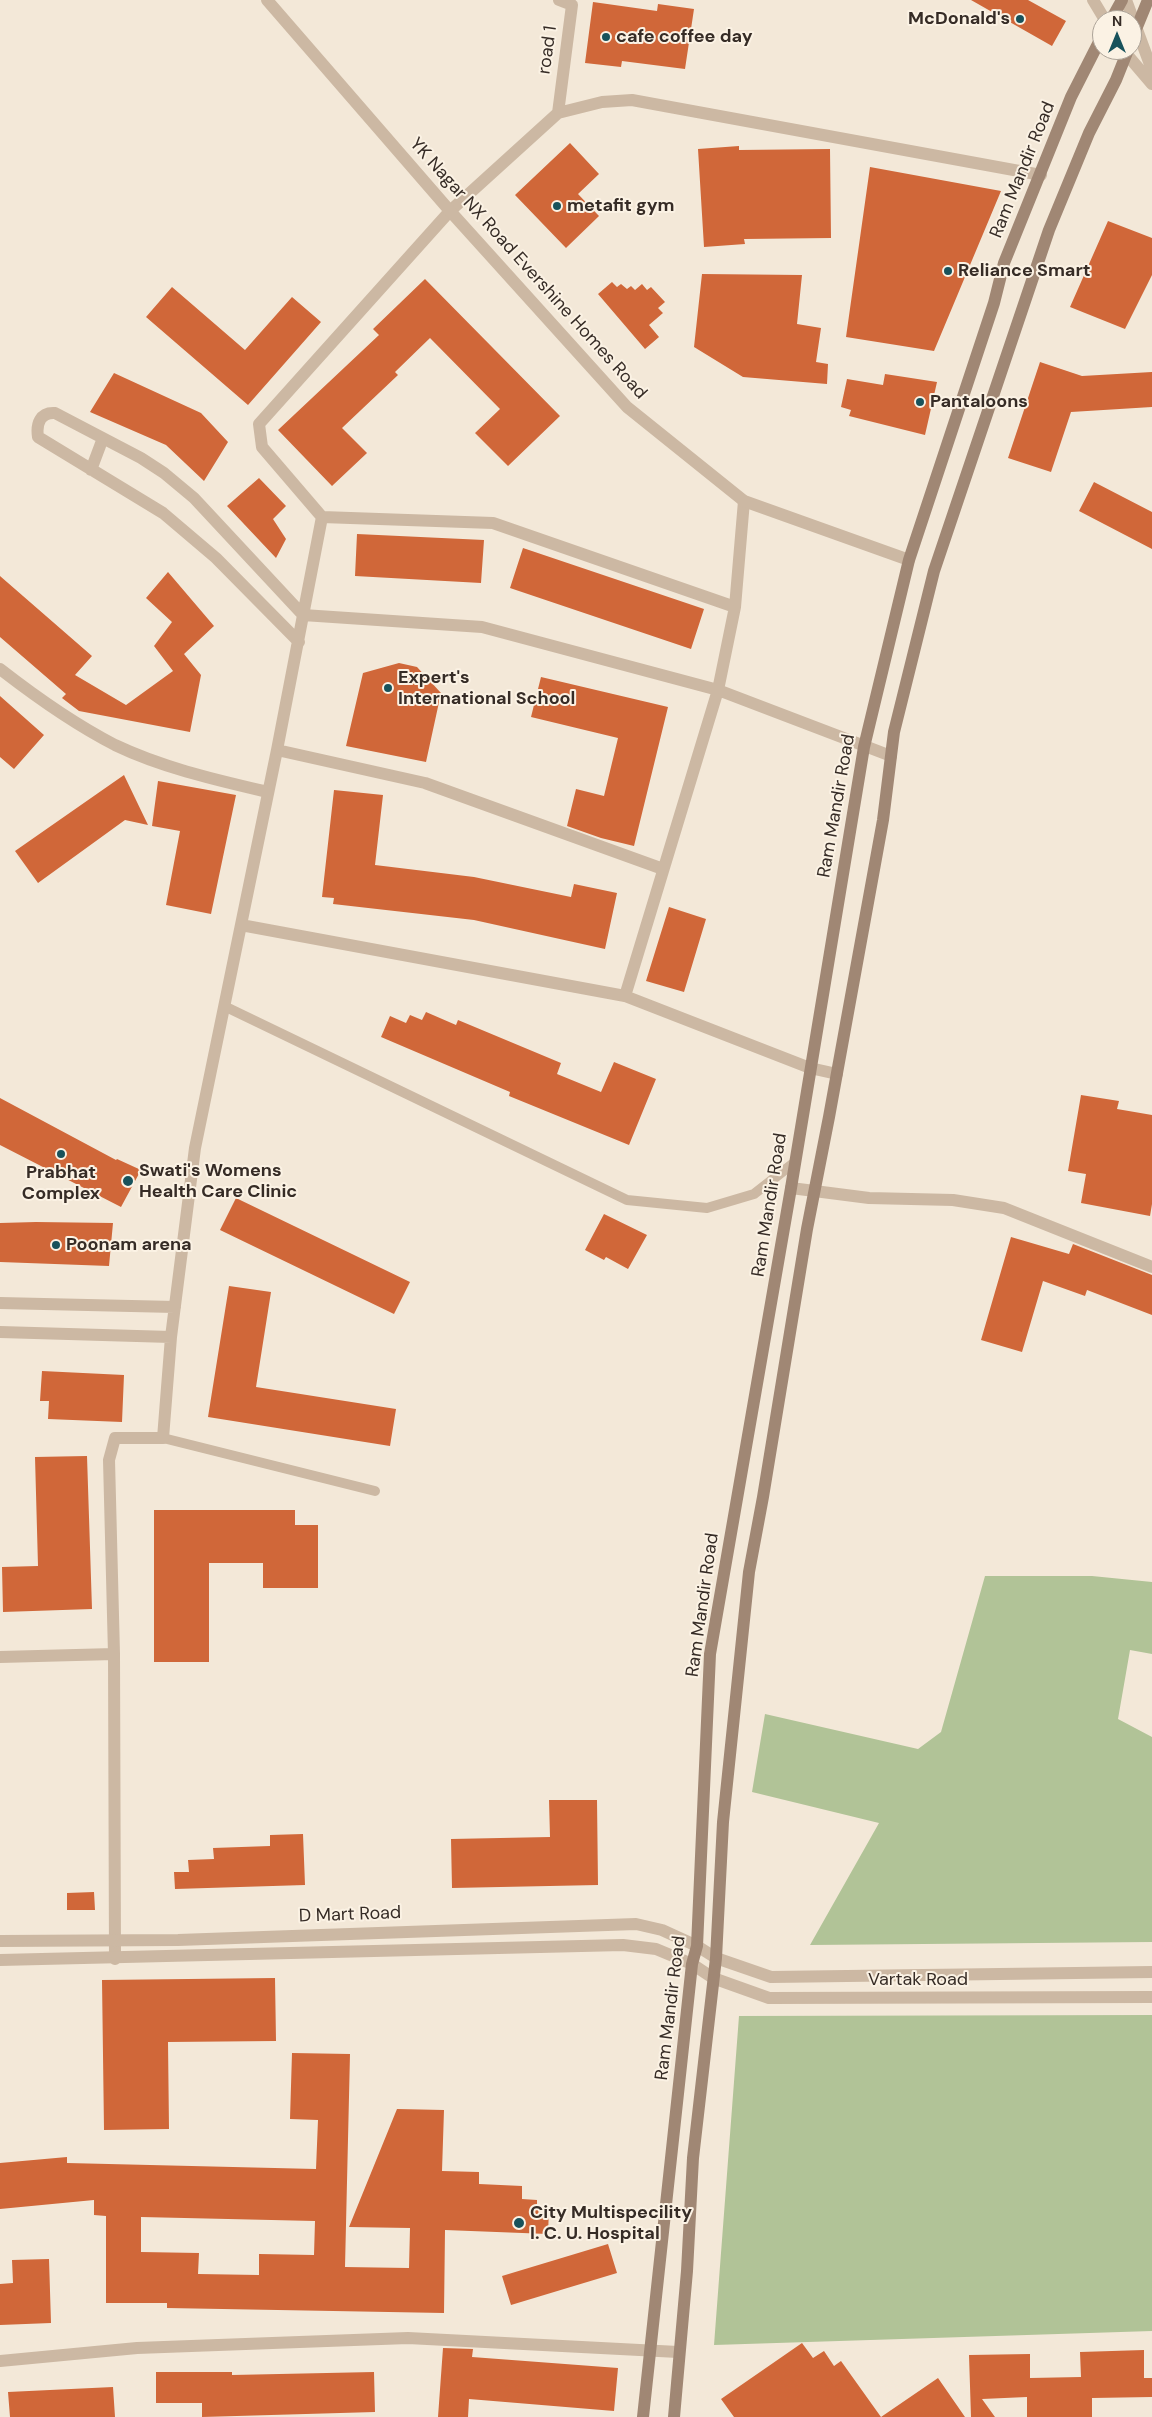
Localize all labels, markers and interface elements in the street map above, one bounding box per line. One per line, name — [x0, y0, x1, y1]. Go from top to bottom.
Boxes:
place label: McDonald's — [908, 8, 1010, 30]
north arrow — [1092, 10, 1142, 60]
text: N — [1112, 12, 1122, 30]
marker: McDonald's — [1014, 13, 1026, 25]
street label: road 1 — [534, 24, 562, 76]
place label: cafe coffee day — [616, 26, 753, 48]
marker: cafe coffee day — [600, 31, 612, 43]
street label: Ram Mandir Road — [986, 99, 1060, 241]
street label: YK Nagar NX Road Evershine Homes Road — [405, 134, 651, 404]
place label: metafit gym — [567, 195, 675, 217]
marker: metafit gym — [551, 200, 563, 212]
place label: Reliance Smart — [958, 260, 1091, 282]
marker: Reliance Smart — [942, 265, 954, 277]
place label: Pantaloons — [930, 391, 1028, 413]
marker: Pantaloons — [914, 396, 926, 408]
place label: Expert's International School — [398, 667, 575, 710]
marker: Expert's International School — [382, 682, 394, 694]
street label: Ram Mandir Road — [814, 733, 860, 879]
street label: Ram Mandir Road — [748, 1132, 792, 1278]
marker: Prabhat Complex — [55, 1148, 67, 1160]
place label: Swati's Womens Health Care Clinic — [139, 1160, 297, 1202]
place label: Prabhat Complex — [22, 1162, 100, 1204]
marker: Swati's Womens Health Care Clinic — [121, 1174, 135, 1188]
place label: Poonam arena — [66, 1234, 192, 1256]
marker: Poonam arena — [50, 1239, 62, 1251]
street label: Ram Mandir Road — [682, 1532, 724, 1678]
street label: D Mart Road — [298, 1902, 402, 1928]
street label: Ram Mandir Road — [651, 1935, 691, 2081]
street label: Vartak Road — [868, 1969, 968, 1991]
place label: City Multispecility I. C. U. Hospital — [530, 2202, 692, 2244]
marker: City Multispecility I. C. U. Hospital — [512, 2216, 526, 2230]

